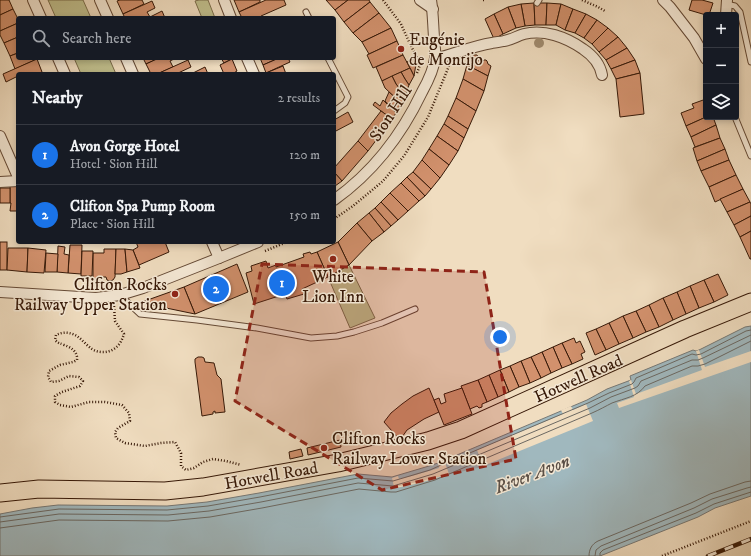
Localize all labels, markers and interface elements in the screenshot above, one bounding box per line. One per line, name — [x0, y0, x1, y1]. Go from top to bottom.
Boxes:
map controls — [703, 12, 739, 120]
button: + — [703, 12, 739, 48]
search box — [16, 16, 336, 60]
icon: search — [30, 27, 52, 49]
text: Search here — [62, 29, 131, 48]
place label: Eugénie de Montijo — [409, 29, 483, 71]
marker: Eugénie de Montijo — [396, 44, 406, 54]
button: − — [703, 48, 739, 84]
street label: Sion Hill — [364, 81, 417, 146]
button: layers — [703, 84, 739, 120]
text: Nearby — [32, 87, 82, 109]
text: 2 results — [278, 90, 320, 106]
text: Avon Gorge Hotel — [70, 137, 179, 156]
text: 1 — [43, 147, 47, 163]
text: 120 m — [289, 147, 320, 163]
text: Hotel · Sion Hill — [70, 156, 157, 172]
text: Clifton Spa Pump Room — [70, 197, 215, 216]
text: 2 — [42, 207, 48, 223]
text: 150 m — [289, 207, 320, 223]
text: Place · Sion Hill — [70, 216, 155, 232]
marker: White Lion Inn — [328, 254, 338, 264]
place label: White Lion Inn — [302, 266, 364, 308]
pin: 1 — [269, 268, 295, 298]
place label: Clifton Rocks Railway Upper Station — [14, 274, 167, 316]
pin: 2 — [203, 274, 229, 304]
marker: Clifton Rocks Railway Upper Station — [170, 289, 180, 299]
your location — [490, 327, 510, 347]
street label: Hotwell Road — [531, 349, 627, 408]
place label: Clifton Rocks Railway Lower Station — [332, 428, 487, 470]
marker: Clifton Rocks Railway Lower Station — [319, 443, 329, 453]
water label: River Avon — [491, 450, 573, 500]
street label: Hotwell Road — [223, 457, 320, 495]

